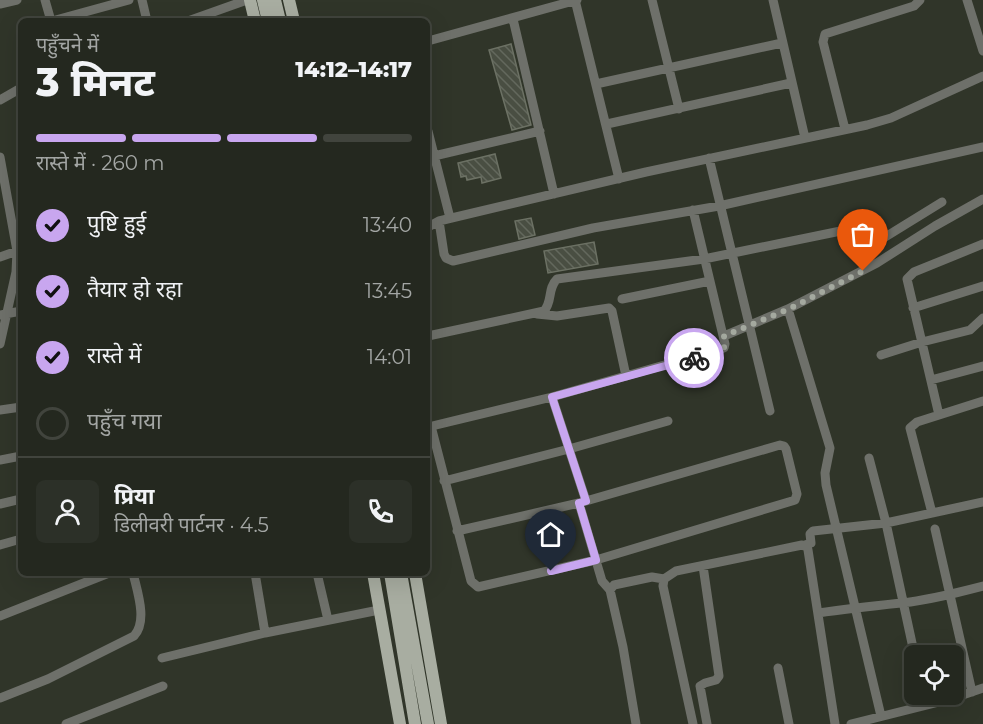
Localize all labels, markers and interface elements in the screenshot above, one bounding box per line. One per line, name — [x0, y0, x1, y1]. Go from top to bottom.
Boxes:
text: पहुँचने में — [36, 33, 99, 57]
text: 14:12–14:17 — [295, 56, 412, 83]
text: 3 मिनट — [36, 58, 155, 106]
text: रास्ते में · 260 m — [36, 151, 164, 175]
icon: check — [36, 209, 69, 242]
pin — [837, 209, 888, 271]
text: पुष्टि हुई — [87, 210, 146, 237]
text: 13:40 — [363, 213, 412, 237]
icon: bag — [846, 218, 879, 251]
icon: check — [36, 275, 69, 308]
text: तैयार हो रहा — [87, 276, 182, 303]
text: 13:45 — [365, 279, 412, 303]
courier — [664, 328, 724, 388]
icon: check — [36, 341, 69, 374]
text: रास्ते में — [87, 342, 142, 369]
icon: bike — [678, 342, 711, 375]
text: 14:01 — [367, 345, 412, 369]
text: पहुँच गया — [87, 408, 162, 435]
button: person — [36, 480, 99, 543]
button: phone — [349, 480, 412, 543]
text: प्रिया — [114, 483, 154, 510]
pin — [525, 509, 576, 571]
text: डिलीवरी पार्टनर · 4.5 — [114, 513, 269, 537]
icon: home — [534, 518, 567, 551]
map controls — [904, 645, 964, 705]
button: locate — [904, 645, 964, 705]

